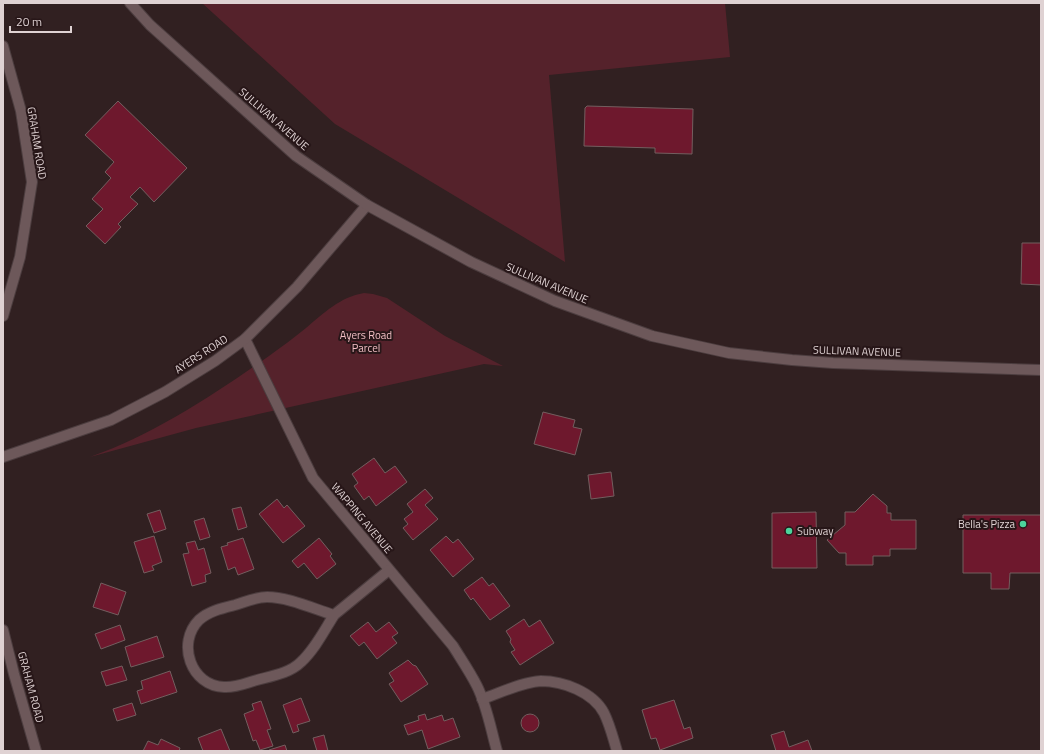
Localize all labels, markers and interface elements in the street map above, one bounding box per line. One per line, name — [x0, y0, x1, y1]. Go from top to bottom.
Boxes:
scale bar — [10, 8, 71, 34]
text: 20 m — [16, 12, 42, 31]
street label: SULLIVAN AVENUE — [235, 84, 313, 154]
street label: GRAHAM ROAD — [23, 106, 51, 180]
street label: SULLIVAN AVENUE — [503, 258, 591, 308]
park label: Ayers Road Parcel — [340, 327, 392, 356]
street label: AYERS ROAD — [171, 331, 231, 377]
street label: SULLIVAN AVENUE — [813, 341, 901, 361]
street label: WAPPING AVENUE — [328, 479, 396, 557]
place label: Bella's Pizza — [958, 516, 1015, 532]
marker: Bella's Pizza — [1018, 519, 1028, 529]
place label: Subway — [797, 523, 834, 539]
marker: Subway — [784, 526, 794, 536]
street label: GRAHAM ROAD — [14, 650, 48, 724]

